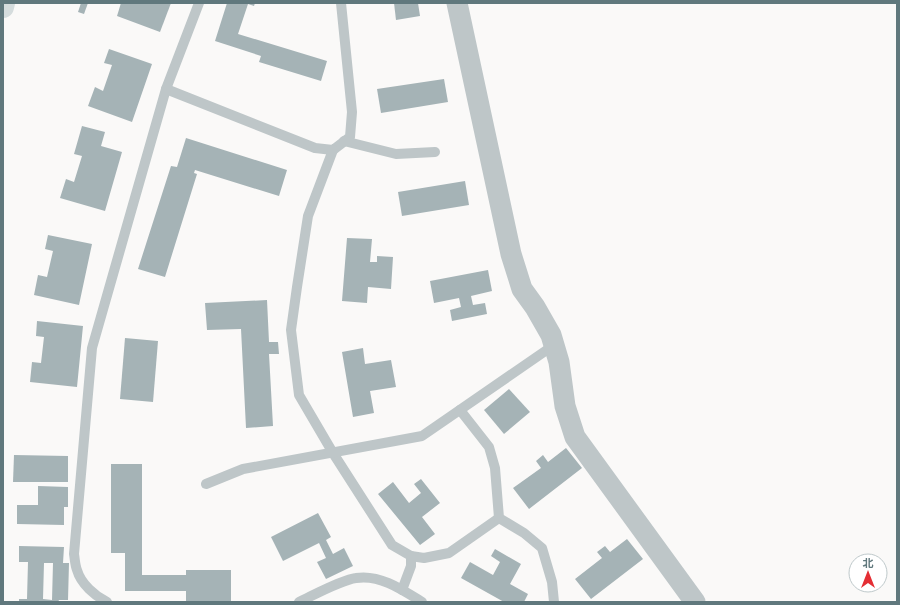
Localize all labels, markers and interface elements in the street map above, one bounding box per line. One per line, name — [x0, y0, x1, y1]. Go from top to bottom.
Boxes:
north arrow — [848, 553, 888, 593]
text: 北 — [863, 556, 874, 571]

